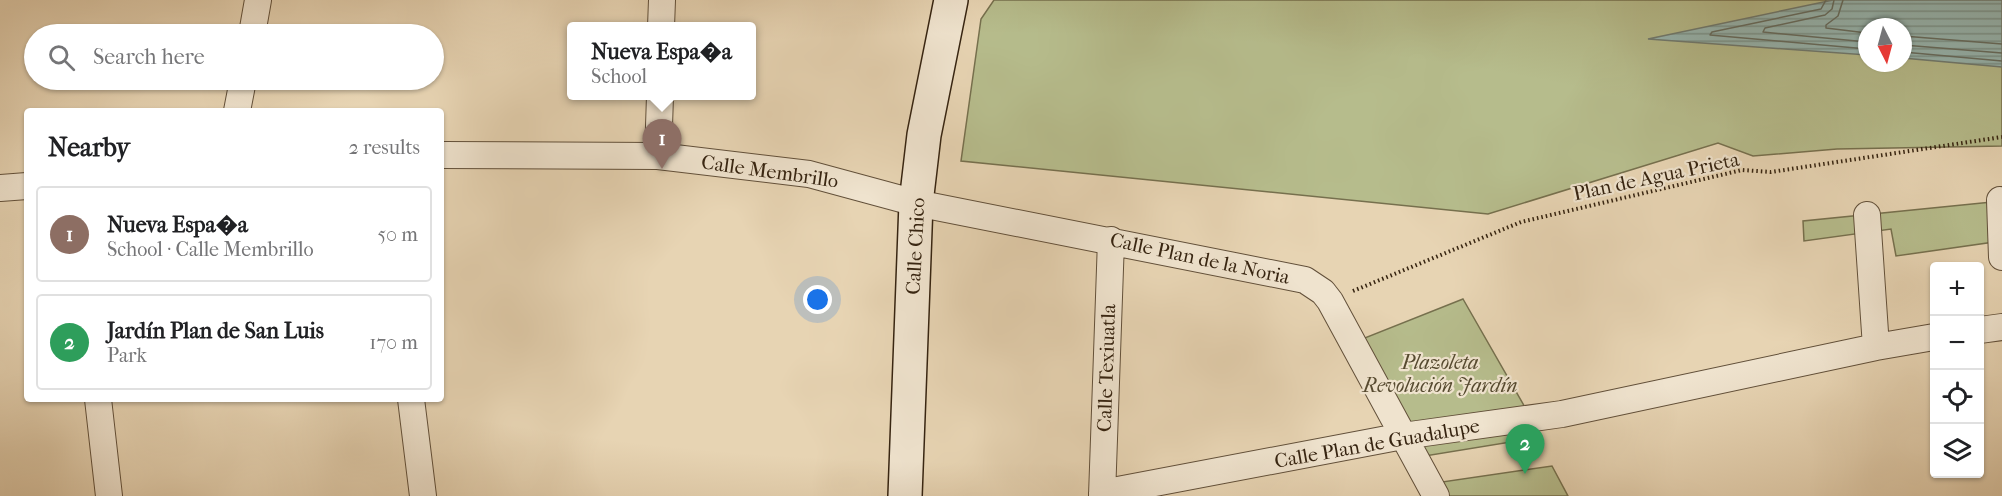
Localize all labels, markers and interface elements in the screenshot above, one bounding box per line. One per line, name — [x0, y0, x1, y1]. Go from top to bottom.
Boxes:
north arrow — [1858, 18, 1912, 72]
popup — [567, 22, 756, 100]
search box — [24, 24, 444, 90]
text: Nueva Espa�a — [591, 39, 732, 65]
icon: search — [45, 41, 78, 74]
text: Search here — [93, 44, 205, 70]
text: School — [591, 65, 647, 88]
pin: 1 — [642, 120, 682, 169]
text: Nearby — [48, 132, 130, 163]
text: 2 results — [349, 136, 420, 159]
street label: Plan de Agua Prieta — [1571, 147, 1742, 205]
street label: Calle Membrillo — [700, 150, 840, 192]
street label: Calle Chico — [901, 197, 930, 295]
text: Nueva Espa�a — [107, 212, 248, 238]
text: 1 — [66, 223, 73, 246]
text: 50 m — [377, 223, 418, 246]
street label: Calle Plan de la Noria — [1108, 228, 1293, 289]
text: School · Calle Membrillo — [107, 238, 314, 261]
map controls — [1930, 262, 1984, 478]
button: + — [1930, 262, 1984, 316]
your location — [803, 285, 832, 314]
street label: Calle Texiuatla — [1093, 303, 1120, 432]
button: − — [1930, 316, 1984, 370]
text: Jardín Plan de San Luis — [107, 318, 324, 344]
text: 2 — [64, 331, 75, 354]
text: 170 m — [369, 331, 418, 354]
text: Park — [107, 344, 147, 367]
park label: Plazoleta Revolución Jardín — [1361, 351, 1517, 397]
button: locate — [1930, 370, 1984, 424]
street label: Calle Plan de Guadalupe — [1273, 414, 1482, 473]
pin: 2 — [1506, 424, 1544, 474]
button: layers — [1930, 424, 1984, 478]

